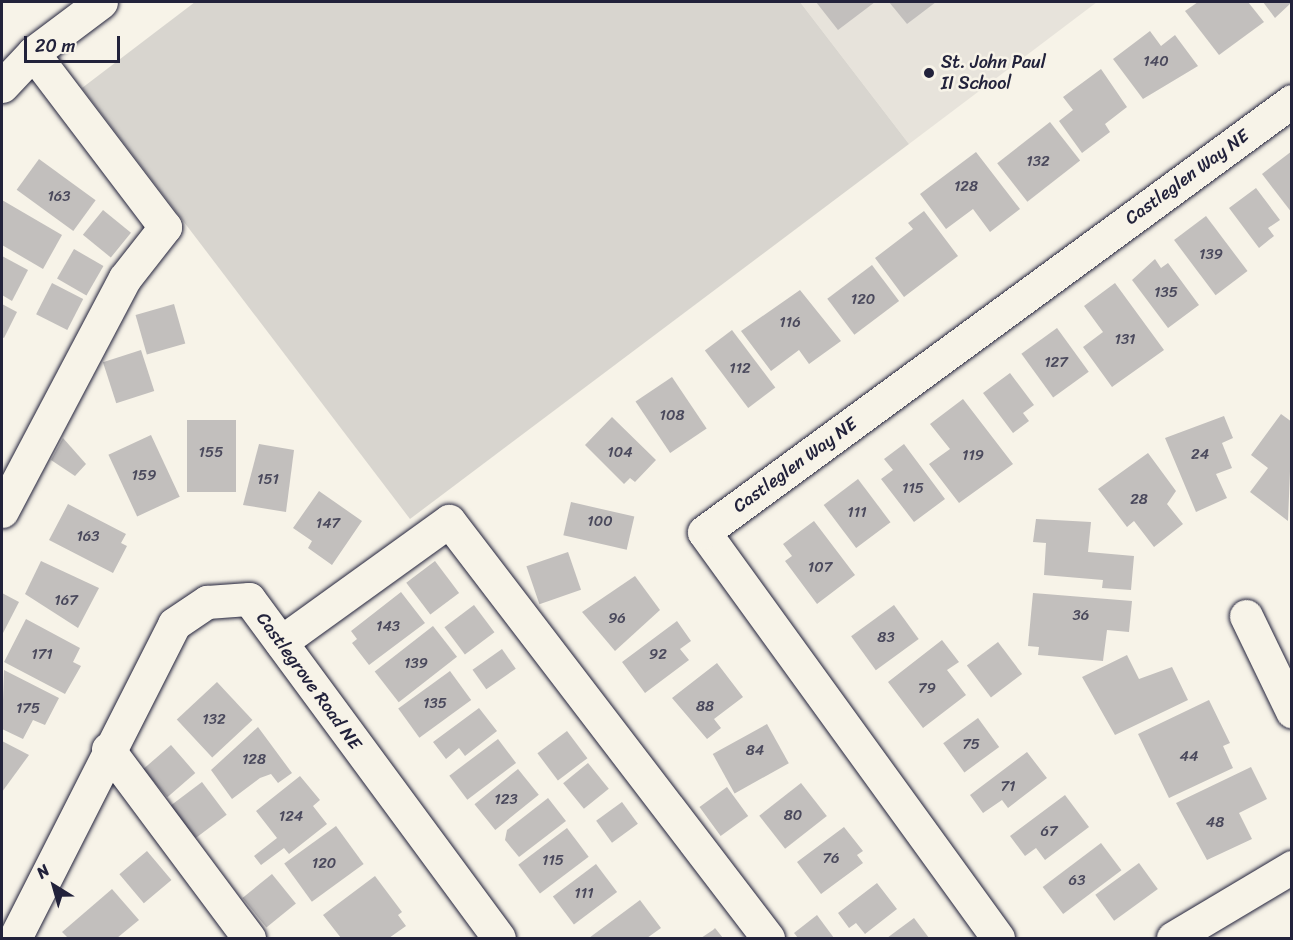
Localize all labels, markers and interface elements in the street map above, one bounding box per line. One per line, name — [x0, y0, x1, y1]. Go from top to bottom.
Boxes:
scale bar — [27, 24, 123, 62]
text: 20 m — [35, 30, 75, 62]
place label: St. John Paul II School — [941, 52, 1046, 94]
house number: 140 — [1143, 53, 1169, 71]
marker: St. John Paul II School — [922, 66, 936, 80]
street label: Castleglen Way NE — [1121, 125, 1253, 229]
house number: 132 — [1026, 153, 1050, 171]
house number: 128 — [954, 178, 978, 196]
house number: 163 — [47, 188, 71, 206]
house number: 139 — [1199, 246, 1223, 264]
house number: 135 — [1154, 284, 1178, 302]
house number: 120 — [851, 291, 875, 309]
house number: 116 — [779, 314, 801, 332]
house number: 131 — [1114, 331, 1136, 349]
house number: 127 — [1044, 354, 1068, 372]
house number: 112 — [729, 360, 751, 378]
house number: 108 — [660, 407, 684, 425]
street label: Castleglen Way NE — [729, 413, 861, 517]
house number: 155 — [199, 444, 223, 462]
house number: 104 — [607, 444, 633, 462]
house number: 24 — [1191, 446, 1209, 464]
house number: 119 — [962, 447, 984, 465]
house number: 159 — [132, 467, 156, 485]
house number: 151 — [257, 471, 279, 489]
house number: 115 — [902, 480, 924, 498]
house number: 28 — [1130, 491, 1148, 509]
house number: 111 — [847, 504, 867, 522]
house number: 100 — [587, 513, 613, 531]
house number: 147 — [316, 515, 340, 533]
house number: 163 — [76, 528, 100, 546]
house number: 107 — [808, 559, 832, 577]
house number: 167 — [54, 592, 78, 610]
house number: 36 — [1073, 607, 1089, 625]
street label: Castlegrove Road NE — [252, 608, 366, 754]
house number: 96 — [608, 610, 626, 628]
house number: 143 — [376, 618, 400, 636]
house number: 83 — [877, 629, 895, 647]
house number: 171 — [31, 646, 53, 664]
house number: 92 — [649, 646, 667, 664]
house number: 139 — [404, 655, 428, 673]
house number: 79 — [918, 680, 936, 698]
house number: 135 — [423, 695, 447, 713]
house number: 88 — [696, 698, 714, 716]
house number: 175 — [16, 700, 40, 718]
house number: 132 — [202, 711, 226, 729]
house number: 75 — [962, 736, 980, 754]
house number: 84 — [746, 742, 764, 760]
house number: 44 — [1180, 748, 1198, 766]
house number: 128 — [242, 751, 266, 769]
house number: 71 — [1001, 778, 1015, 796]
house number: 123 — [494, 791, 518, 809]
house number: 80 — [784, 807, 802, 825]
house number: 124 — [279, 808, 303, 826]
house number: 48 — [1206, 814, 1224, 832]
house number: 67 — [1040, 823, 1058, 841]
house number: 76 — [822, 850, 840, 868]
house number: 115 — [542, 852, 564, 870]
house number: 120 — [312, 855, 336, 873]
north arrow — [24, 856, 84, 916]
text: N — [30, 856, 56, 886]
house number: 63 — [1069, 872, 1085, 890]
house number: 111 — [574, 885, 594, 903]

